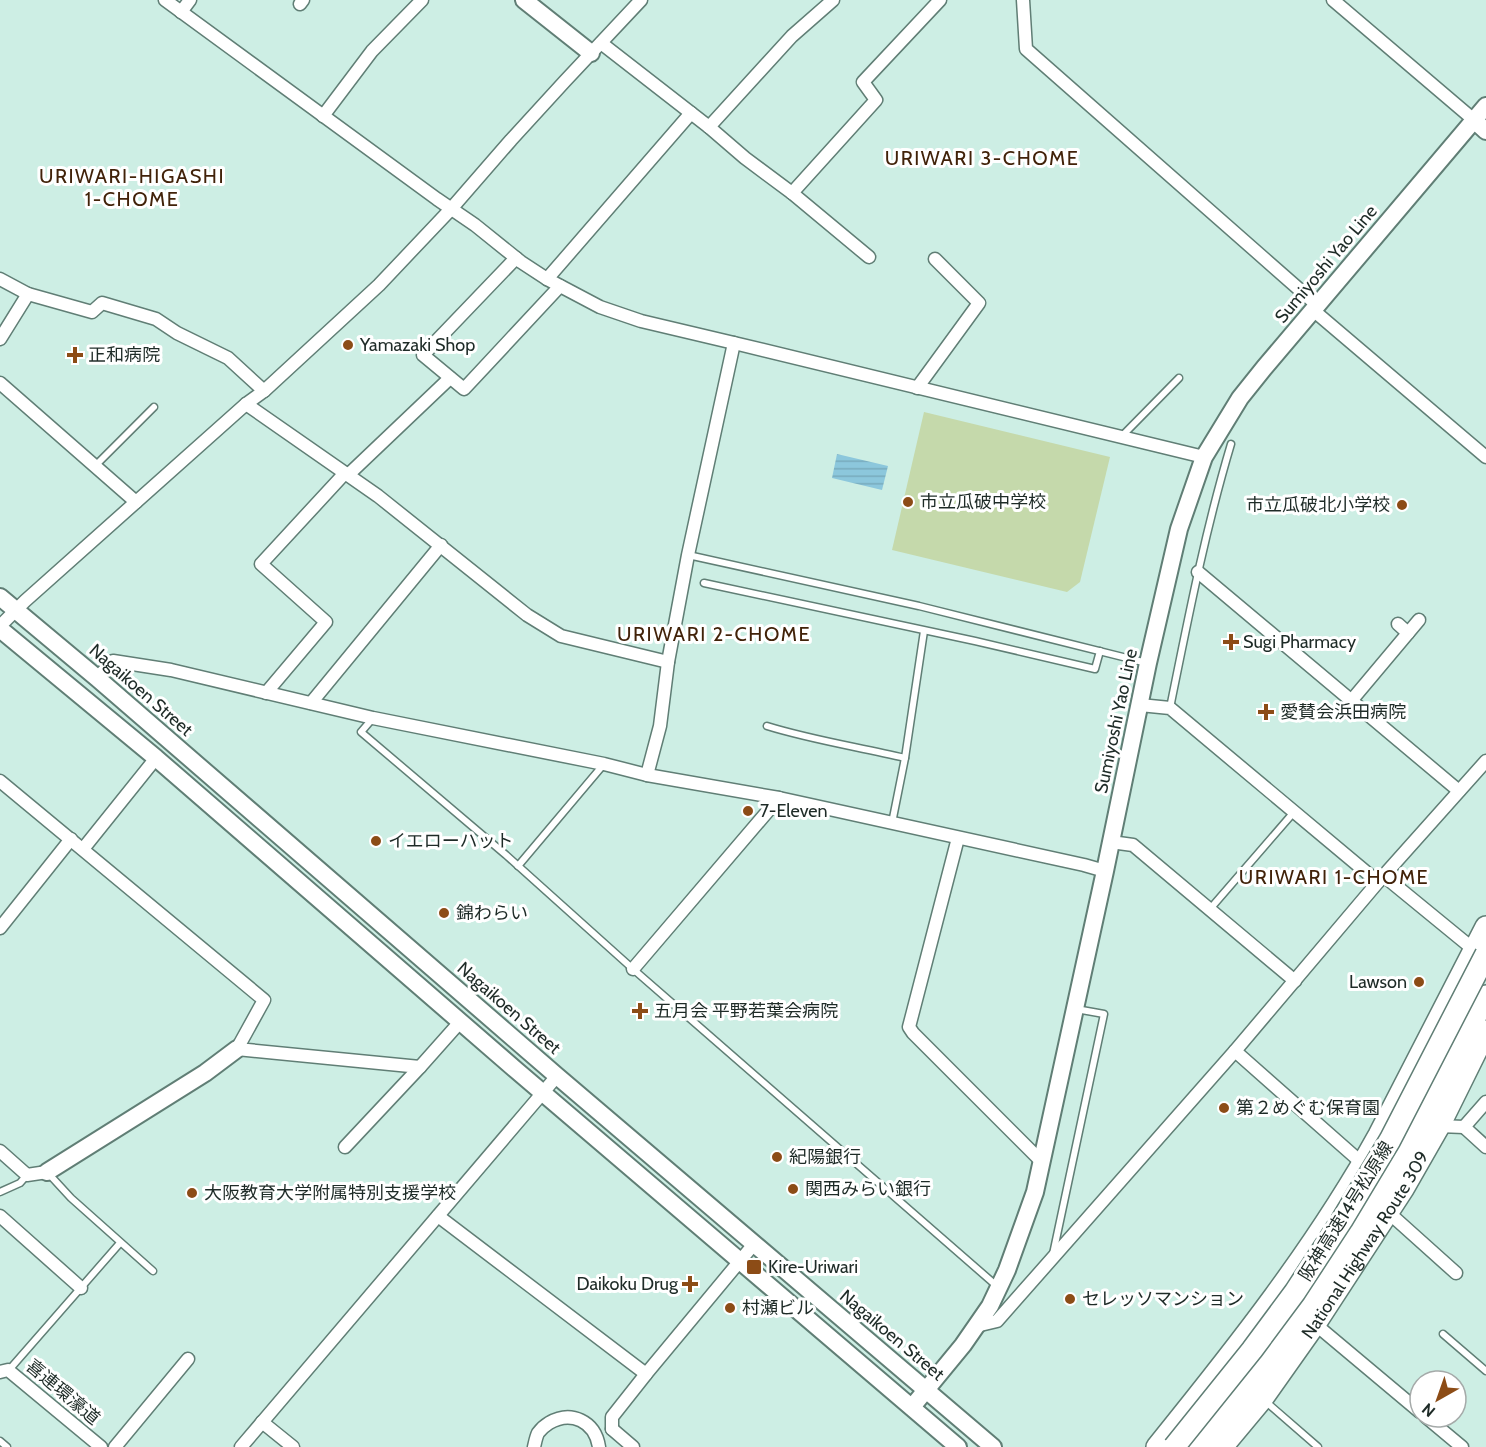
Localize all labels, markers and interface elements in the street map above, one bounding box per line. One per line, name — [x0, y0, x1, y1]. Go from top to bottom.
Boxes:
district label: URIWARI 3-CHOME — [885, 146, 1079, 170]
district label: URIWARI-HIGASHI 1-CHOME — [39, 164, 225, 211]
street label: Sumiyoshi Yao Line — [1270, 201, 1382, 327]
place label: Yamazaki Shop — [359, 334, 475, 356]
marker: Yamazaki Shop — [341, 338, 355, 352]
place label: 正和病院 — [88, 344, 160, 366]
marker: 正和病院 — [66, 346, 84, 364]
place label: 市立瓜破中学校 — [920, 491, 1046, 513]
place label: 市立瓜破北小学校 — [1246, 494, 1390, 516]
marker: 市立瓜破中学校 — [901, 495, 915, 509]
marker: 市立瓜破北小学校 — [1395, 498, 1409, 512]
district label: URIWARI 2-CHOME — [617, 622, 811, 646]
place label: Sugi Pharmacy — [1243, 631, 1356, 653]
marker: Sugi Pharmacy — [1224, 635, 1238, 649]
street label: Nagaikoen Street — [85, 639, 197, 741]
street label: Sumiyoshi Yao Line — [1090, 647, 1142, 795]
place label: 愛賛会浜田病院 — [1280, 701, 1406, 723]
marker: 愛賛会浜田病院 — [1257, 703, 1275, 721]
place label: 7-Eleven — [760, 800, 828, 822]
marker: 7-Eleven — [741, 804, 755, 818]
place label: イエローハット — [388, 830, 513, 852]
marker: イエローハット — [369, 834, 383, 848]
district label: URIWARI 1-CHOME — [1239, 865, 1429, 889]
place label: 錦わらい — [456, 902, 528, 924]
marker: 錦わらい — [437, 906, 451, 920]
street label: Nagaikoen Street — [453, 957, 565, 1059]
place label: Lawson — [1349, 971, 1407, 993]
marker: Lawson — [1412, 975, 1426, 989]
place label: 五月会 平野若葉会病院 — [654, 1000, 838, 1022]
marker: 五月会 平野若葉会病院 — [631, 1002, 649, 1020]
place label: 第２めぐむ保育園 — [1236, 1097, 1380, 1119]
marker: 第２めぐむ保育園 — [1217, 1101, 1231, 1115]
street label: 阪神高速14号松原線 — [1294, 1137, 1398, 1285]
place label: 紀陽銀行 — [789, 1146, 861, 1168]
street label: National Highway Route 309 — [1297, 1147, 1433, 1343]
marker: 紀陽銀行 — [770, 1150, 784, 1164]
place label: 関西みらい銀行 — [805, 1178, 931, 1200]
place label: 大阪教育大学附属特別支援学校 — [204, 1182, 456, 1204]
marker: 関西みらい銀行 — [786, 1182, 800, 1196]
marker: 大阪教育大学附属特別支援学校 — [185, 1186, 199, 1200]
place label: Kire-Uriwari — [768, 1256, 858, 1278]
marker: Kire-Uriwari — [745, 1258, 763, 1276]
place label: Daikoku Drug — [576, 1273, 679, 1295]
marker: Daikoku Drug — [683, 1277, 697, 1291]
street label: Nagaikoen Street — [835, 1285, 949, 1385]
place label: セレッソマンション — [1082, 1288, 1244, 1310]
marker: セレッソマンション — [1063, 1292, 1077, 1306]
place label: 村瀬ビル — [742, 1297, 814, 1319]
marker: 村瀬ビル — [723, 1301, 737, 1315]
street label: 喜連環濠道 — [21, 1355, 105, 1429]
north arrow — [1408, 1369, 1468, 1429]
text: N — [1418, 1399, 1439, 1421]

